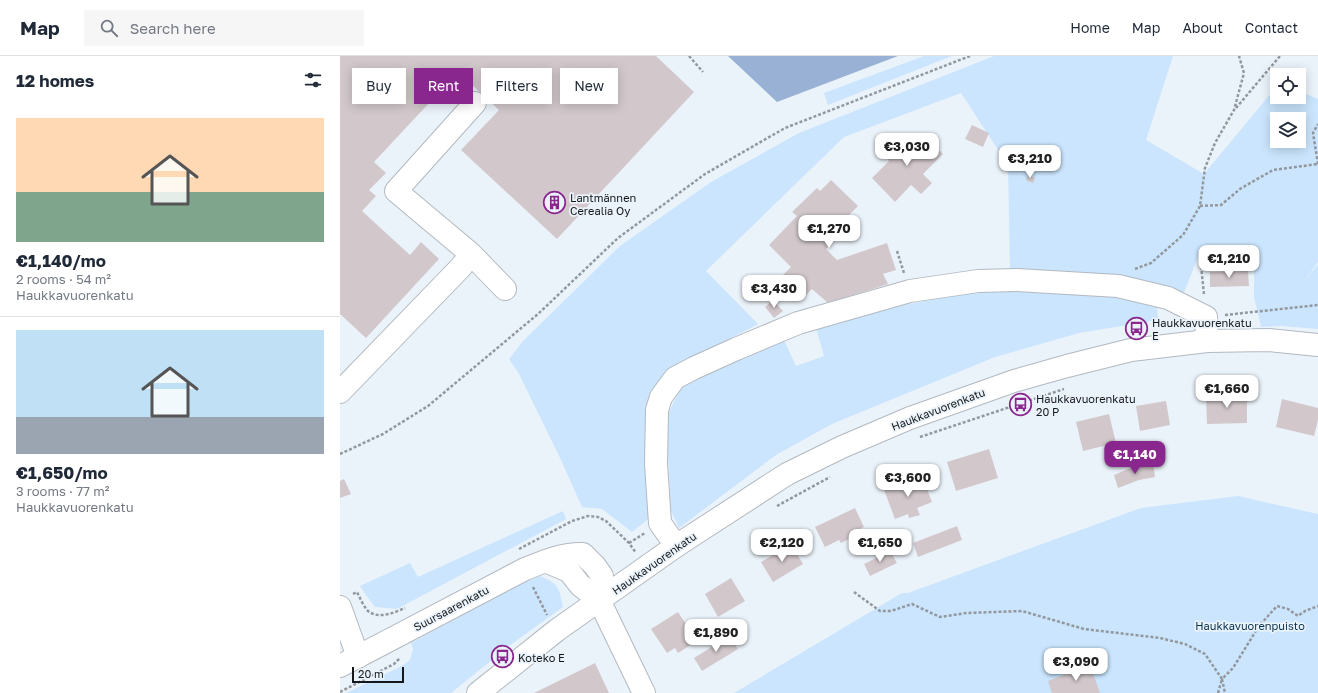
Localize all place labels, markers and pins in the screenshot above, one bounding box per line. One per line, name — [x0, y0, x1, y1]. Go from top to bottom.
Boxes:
pin: €3,030 — [874, 133, 940, 167]
pin: €3,210 — [997, 145, 1063, 179]
building icon: Lantmännen Cerealia Oy — [541, 190, 567, 216]
place label: Lantmännen Cerealia Oy — [570, 191, 636, 217]
pin: €1,270 — [796, 215, 862, 249]
pin: €1,210 — [1196, 245, 1262, 279]
pin: €3,430 — [741, 275, 807, 309]
bus stop icon: Haukkavuorenkatu E — [1123, 315, 1149, 341]
place label: Haukkavuorenkatu E — [1152, 316, 1252, 342]
pin: €1,660 — [1194, 375, 1260, 409]
bus stop icon: Haukkavuorenkatu 20 P — [1008, 391, 1034, 417]
place label: Haukkavuorenkatu 20 P — [1036, 392, 1136, 418]
pin: €1,140 — [1102, 441, 1168, 475]
pin: €3,600 — [875, 464, 941, 498]
pin: €2,120 — [749, 529, 815, 563]
pin: €1,650 — [847, 529, 913, 563]
pin: €1,890 — [683, 619, 749, 653]
bus stop icon: Koteko E — [490, 644, 516, 670]
pin: €3,090 — [1043, 648, 1109, 682]
place label: Koteko E — [518, 651, 565, 664]

